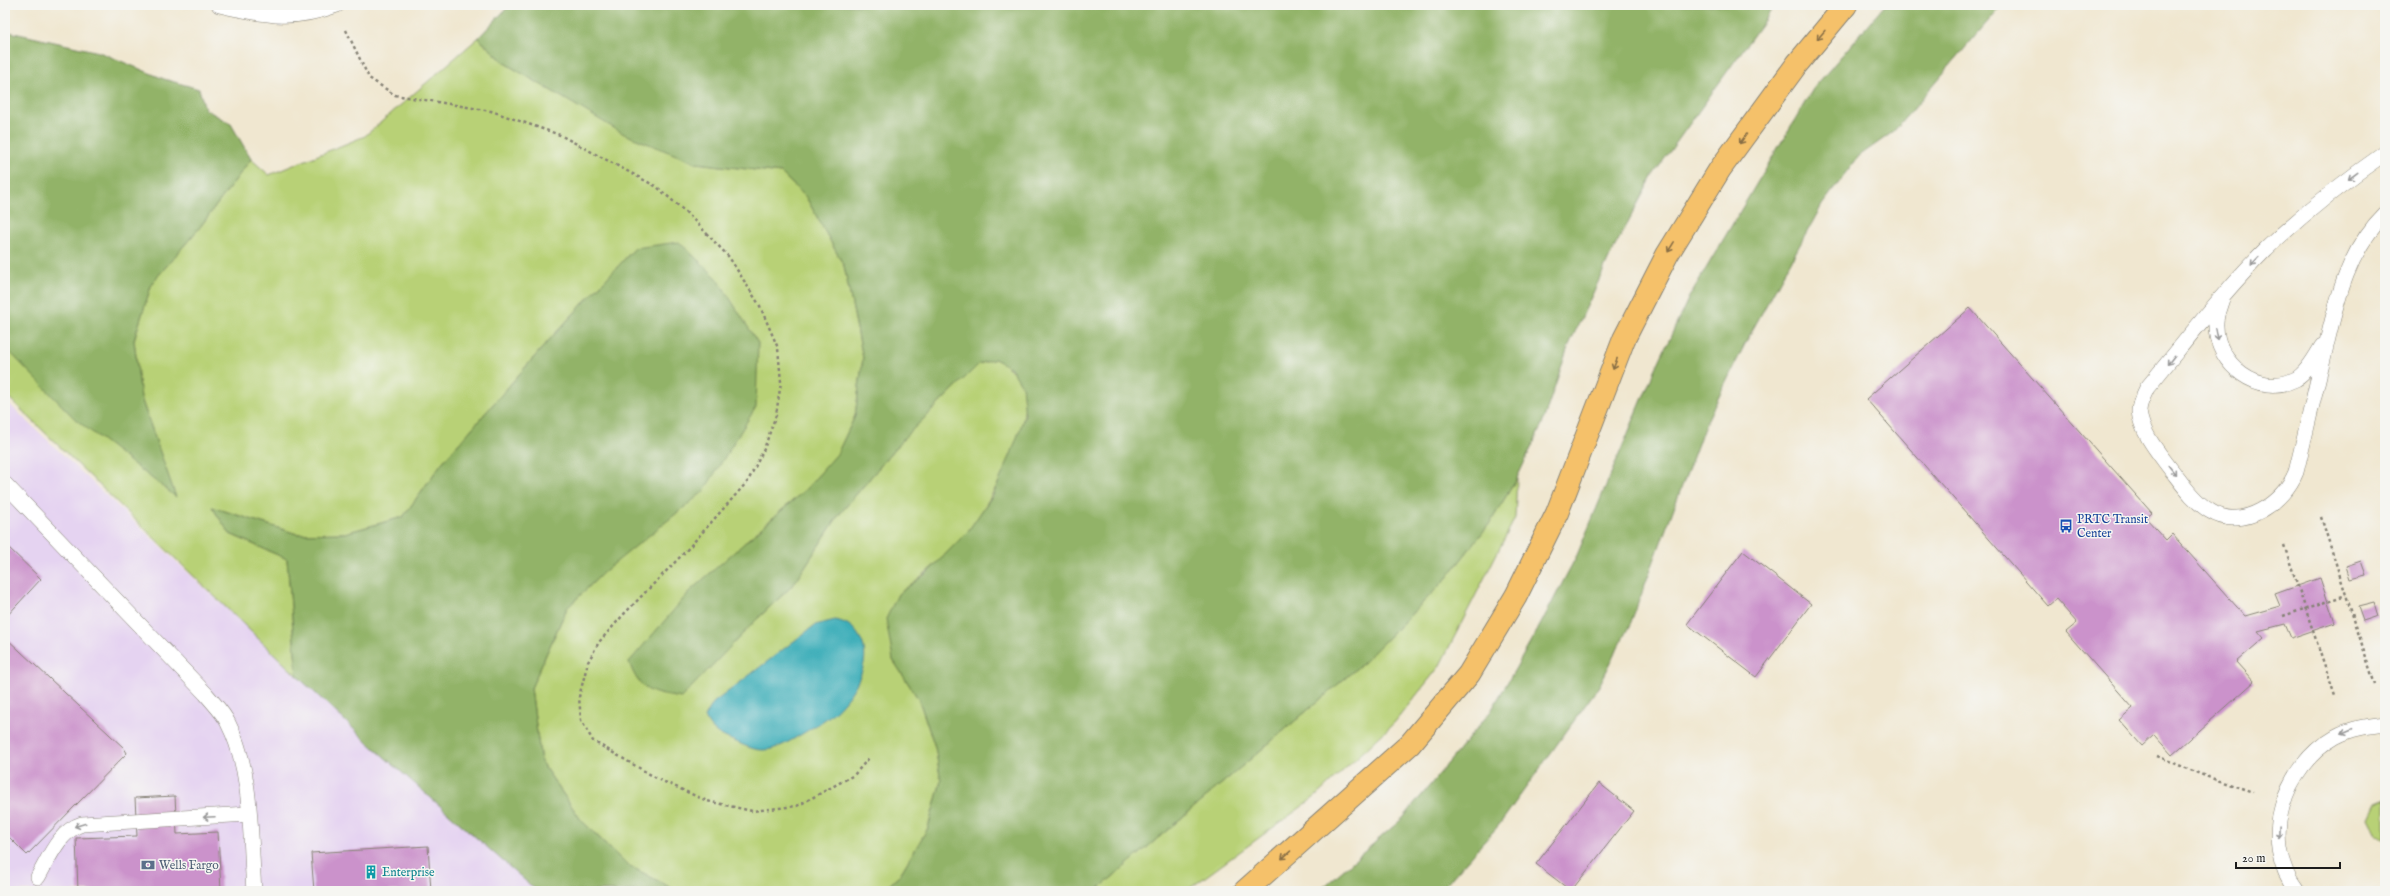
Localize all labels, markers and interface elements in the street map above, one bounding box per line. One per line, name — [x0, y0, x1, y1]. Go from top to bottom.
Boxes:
one-way arrow — [1816, 30, 1825, 40]
one-way arrow — [1738, 133, 1747, 144]
one-way arrow — [2348, 172, 2359, 180]
one-way arrow — [1667, 241, 1675, 253]
one-way arrow — [2251, 256, 2260, 266]
one-way arrow — [2213, 327, 2221, 340]
one-way arrow — [2166, 354, 2175, 365]
one-way arrow — [1610, 358, 1618, 370]
one-way arrow — [2168, 465, 2177, 476]
place label: PRTC Transit Center — [2077, 512, 2148, 541]
bus stop icon: PRTC Transit Center — [2058, 518, 2074, 534]
one-way arrow — [2341, 728, 2353, 736]
one-way arrow — [203, 813, 216, 820]
one-way arrow — [74, 822, 87, 829]
one-way arrow — [2275, 826, 2283, 839]
scale bar — [2236, 844, 2340, 870]
one-way arrow — [1281, 851, 1291, 860]
text: 20 m — [2242, 851, 2265, 866]
bank icon: Wells Fargo — [140, 857, 156, 873]
place label: Wells Fargo — [159, 858, 219, 873]
building icon: Enterprise — [363, 864, 379, 880]
place label: Enterprise — [382, 865, 435, 881]

